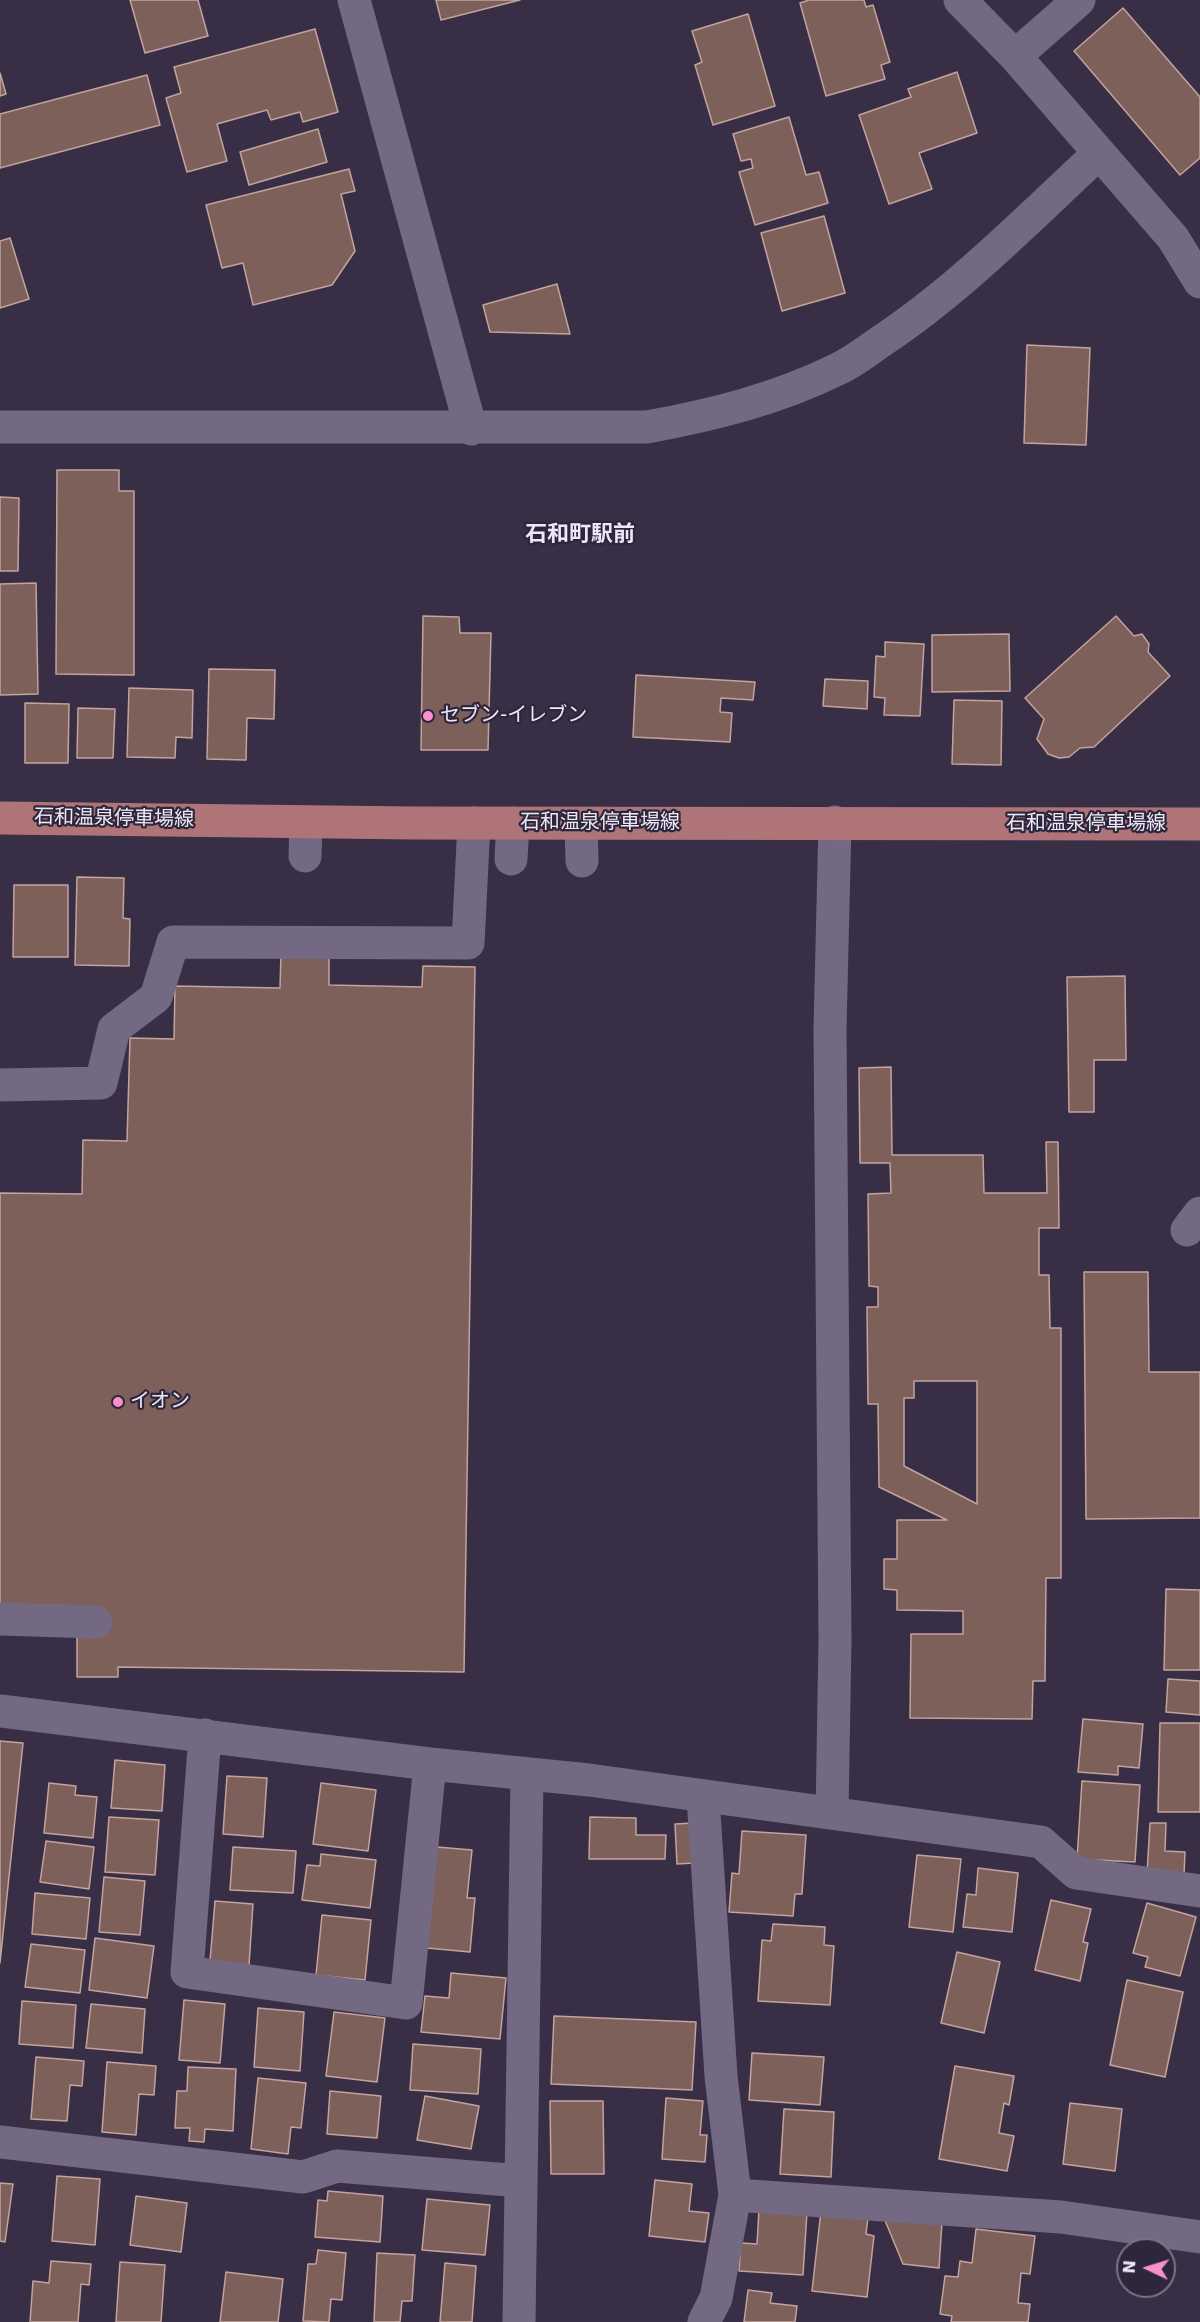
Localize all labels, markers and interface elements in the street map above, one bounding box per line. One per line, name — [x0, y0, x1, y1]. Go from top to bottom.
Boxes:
district label: 石和町駅前 — [525, 522, 635, 548]
place label: セブン-イレブン — [440, 704, 587, 728]
marker: セブン-イレブン — [421, 709, 435, 723]
street label: 石和温泉停車場線 — [34, 806, 194, 832]
street label: 石和温泉停車場線 — [520, 811, 680, 835]
street label: 石和温泉停車場線 — [1006, 812, 1166, 836]
place label: イオン — [130, 1390, 190, 1414]
marker: イオン — [111, 1395, 125, 1409]
north arrow — [1116, 2238, 1176, 2298]
text: N — [1120, 2260, 1139, 2274]

